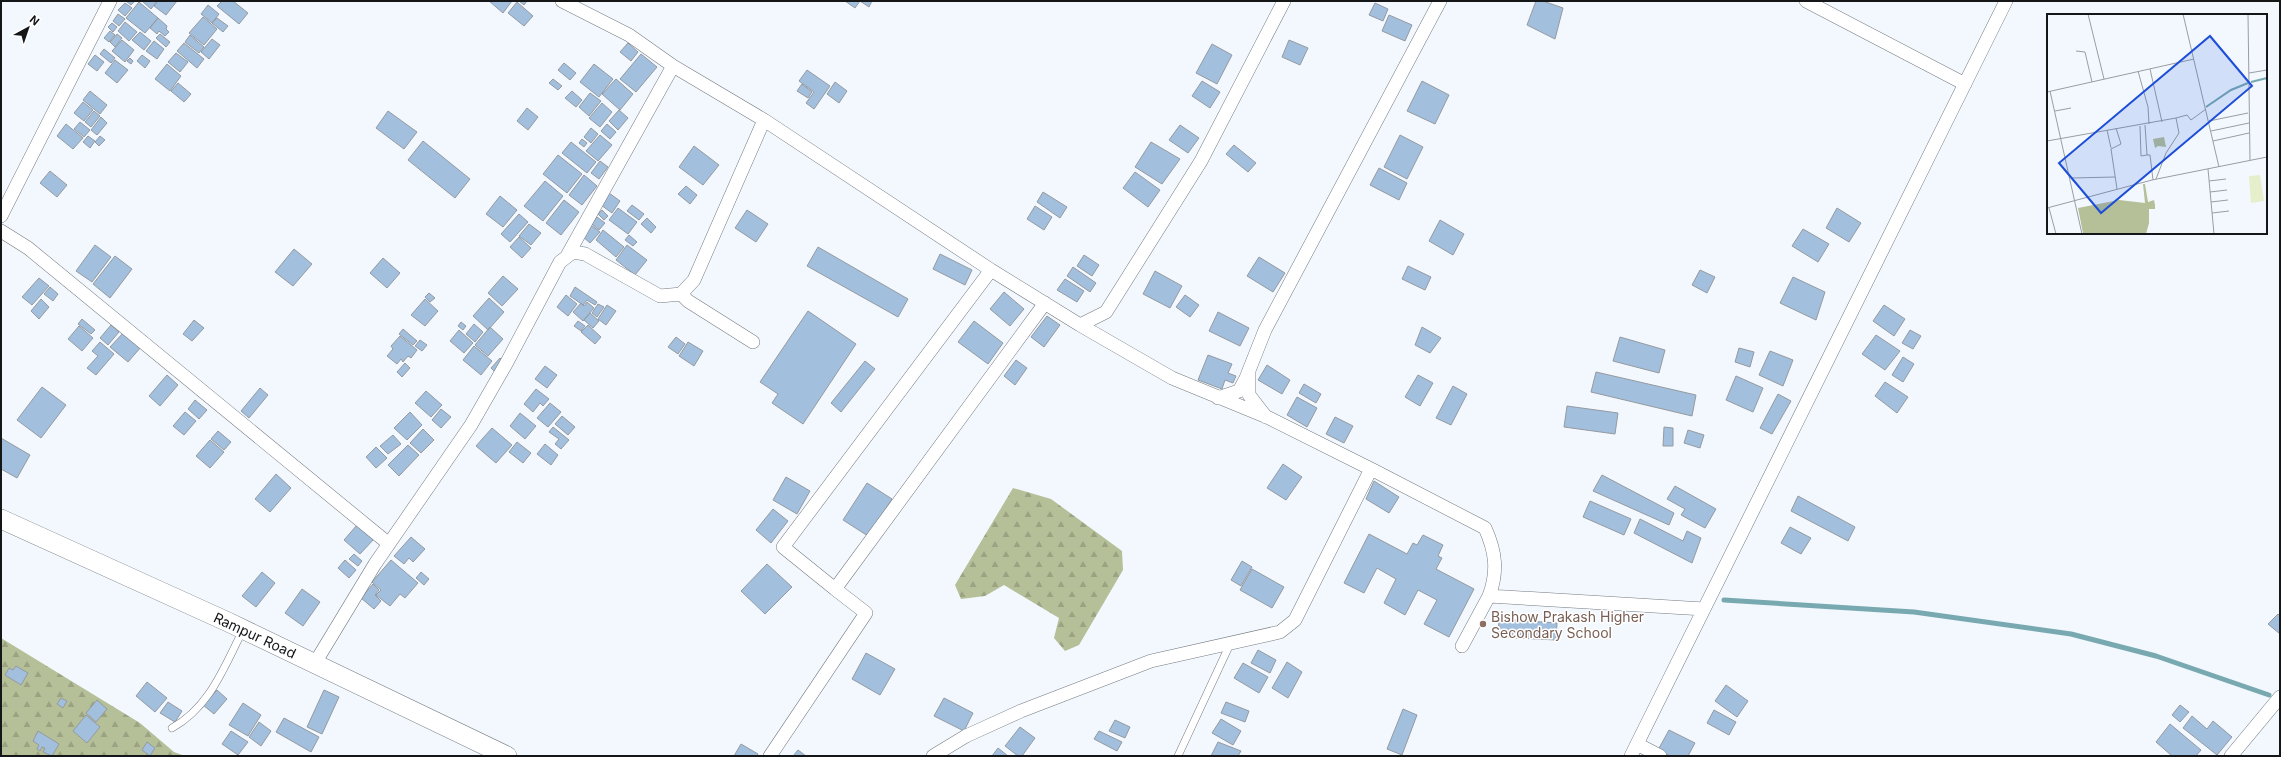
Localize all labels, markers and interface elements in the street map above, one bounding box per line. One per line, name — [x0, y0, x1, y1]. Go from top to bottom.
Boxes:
north arrow — [8, 8, 48, 48]
text: N — [27, 12, 42, 28]
inset map — [2047, 14, 2267, 234]
place label: Bishow Prakash Higher Secondary School — [1491, 608, 1644, 641]
street label: Rampur Road — [211, 609, 299, 661]
marker: Bishow Prakash Higher Secondary School — [1478, 619, 1488, 629]

